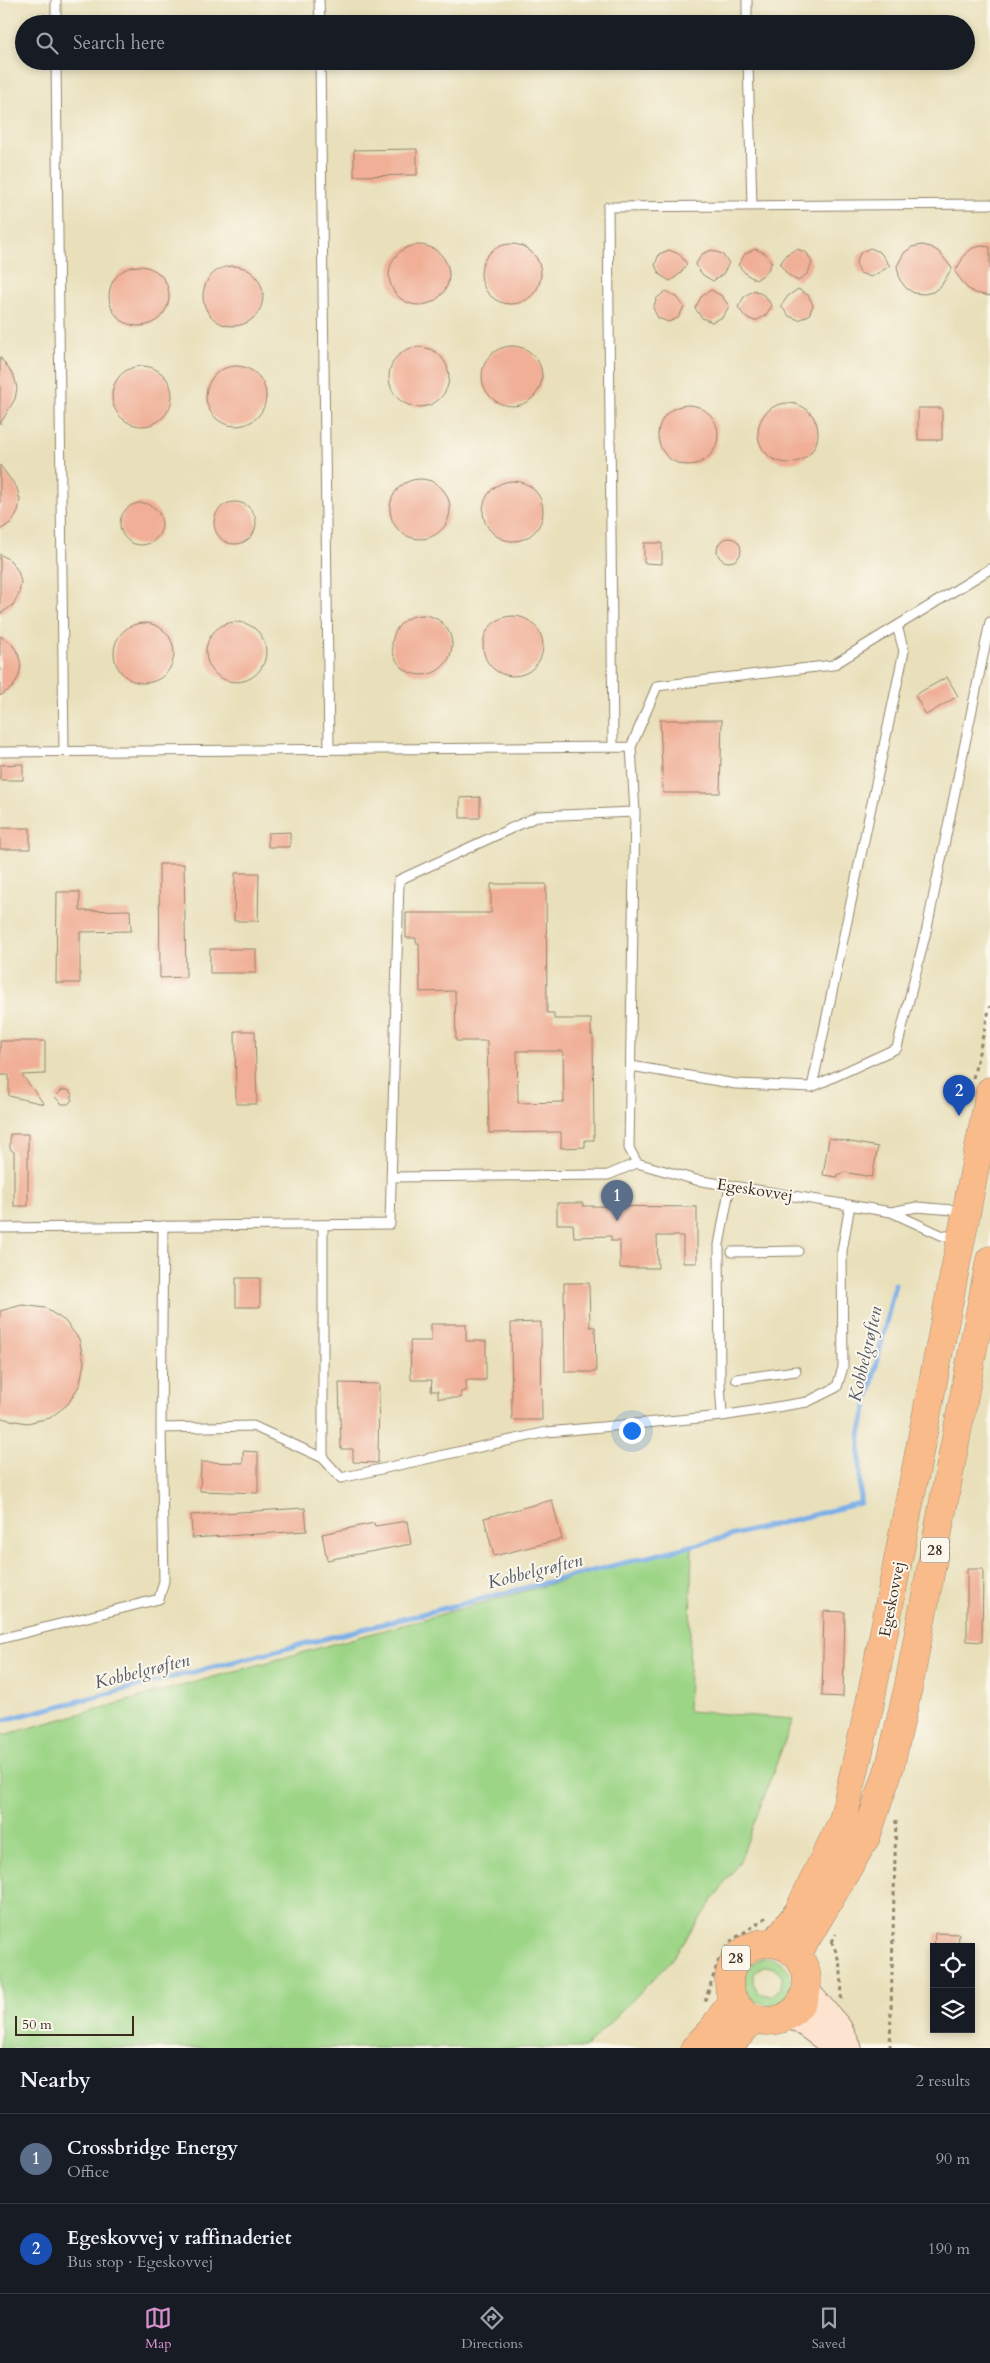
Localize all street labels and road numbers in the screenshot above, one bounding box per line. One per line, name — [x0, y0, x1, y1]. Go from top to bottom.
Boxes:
street label: Egeskovvej — [715, 1173, 794, 1207]
road number: 28 — [921, 1538, 949, 1562]
street label: Egeskovvej — [874, 1559, 910, 1639]
road number: 28 — [722, 1946, 750, 1970]

